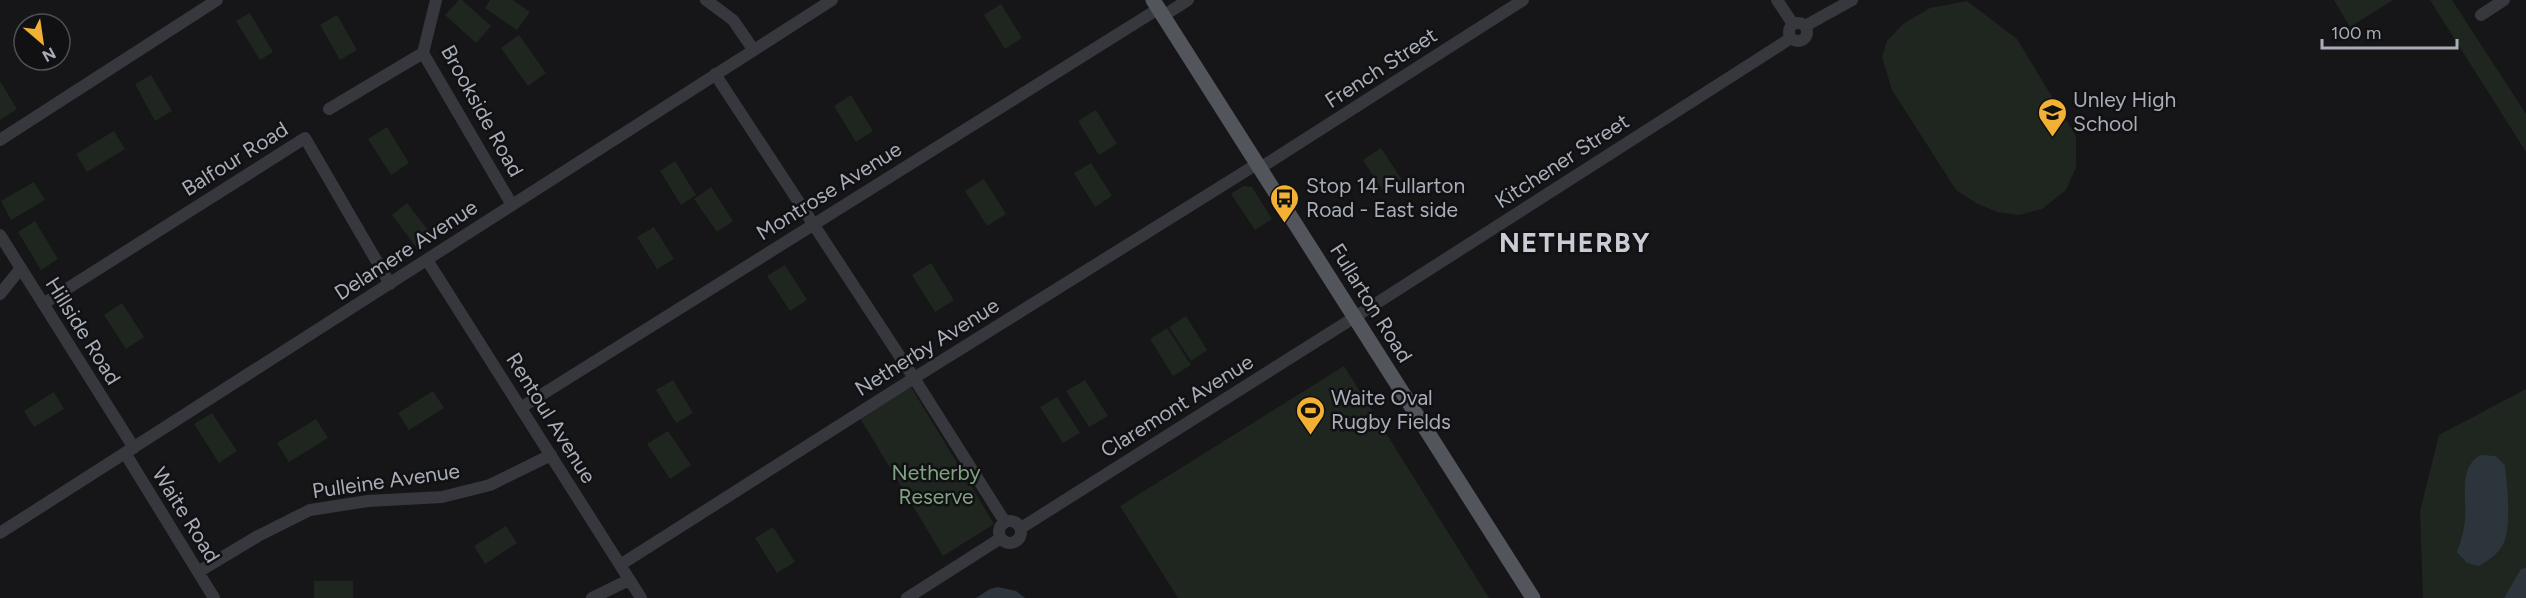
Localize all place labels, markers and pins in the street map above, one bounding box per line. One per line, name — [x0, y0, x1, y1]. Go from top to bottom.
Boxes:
place label: Unley High School — [2073, 87, 2176, 136]
school or university icon: Unley High School — [2036, 96, 2068, 138]
place label: Stop 14 Fullarton Road - East side — [1306, 173, 1465, 222]
bus stop icon: Stop 14 Fullarton Road - East side — [1269, 182, 1301, 224]
place label: Waite Oval Rugby Fields — [1331, 385, 1451, 434]
sports icon: Waite Oval Rugby Fields — [1294, 394, 1326, 436]

